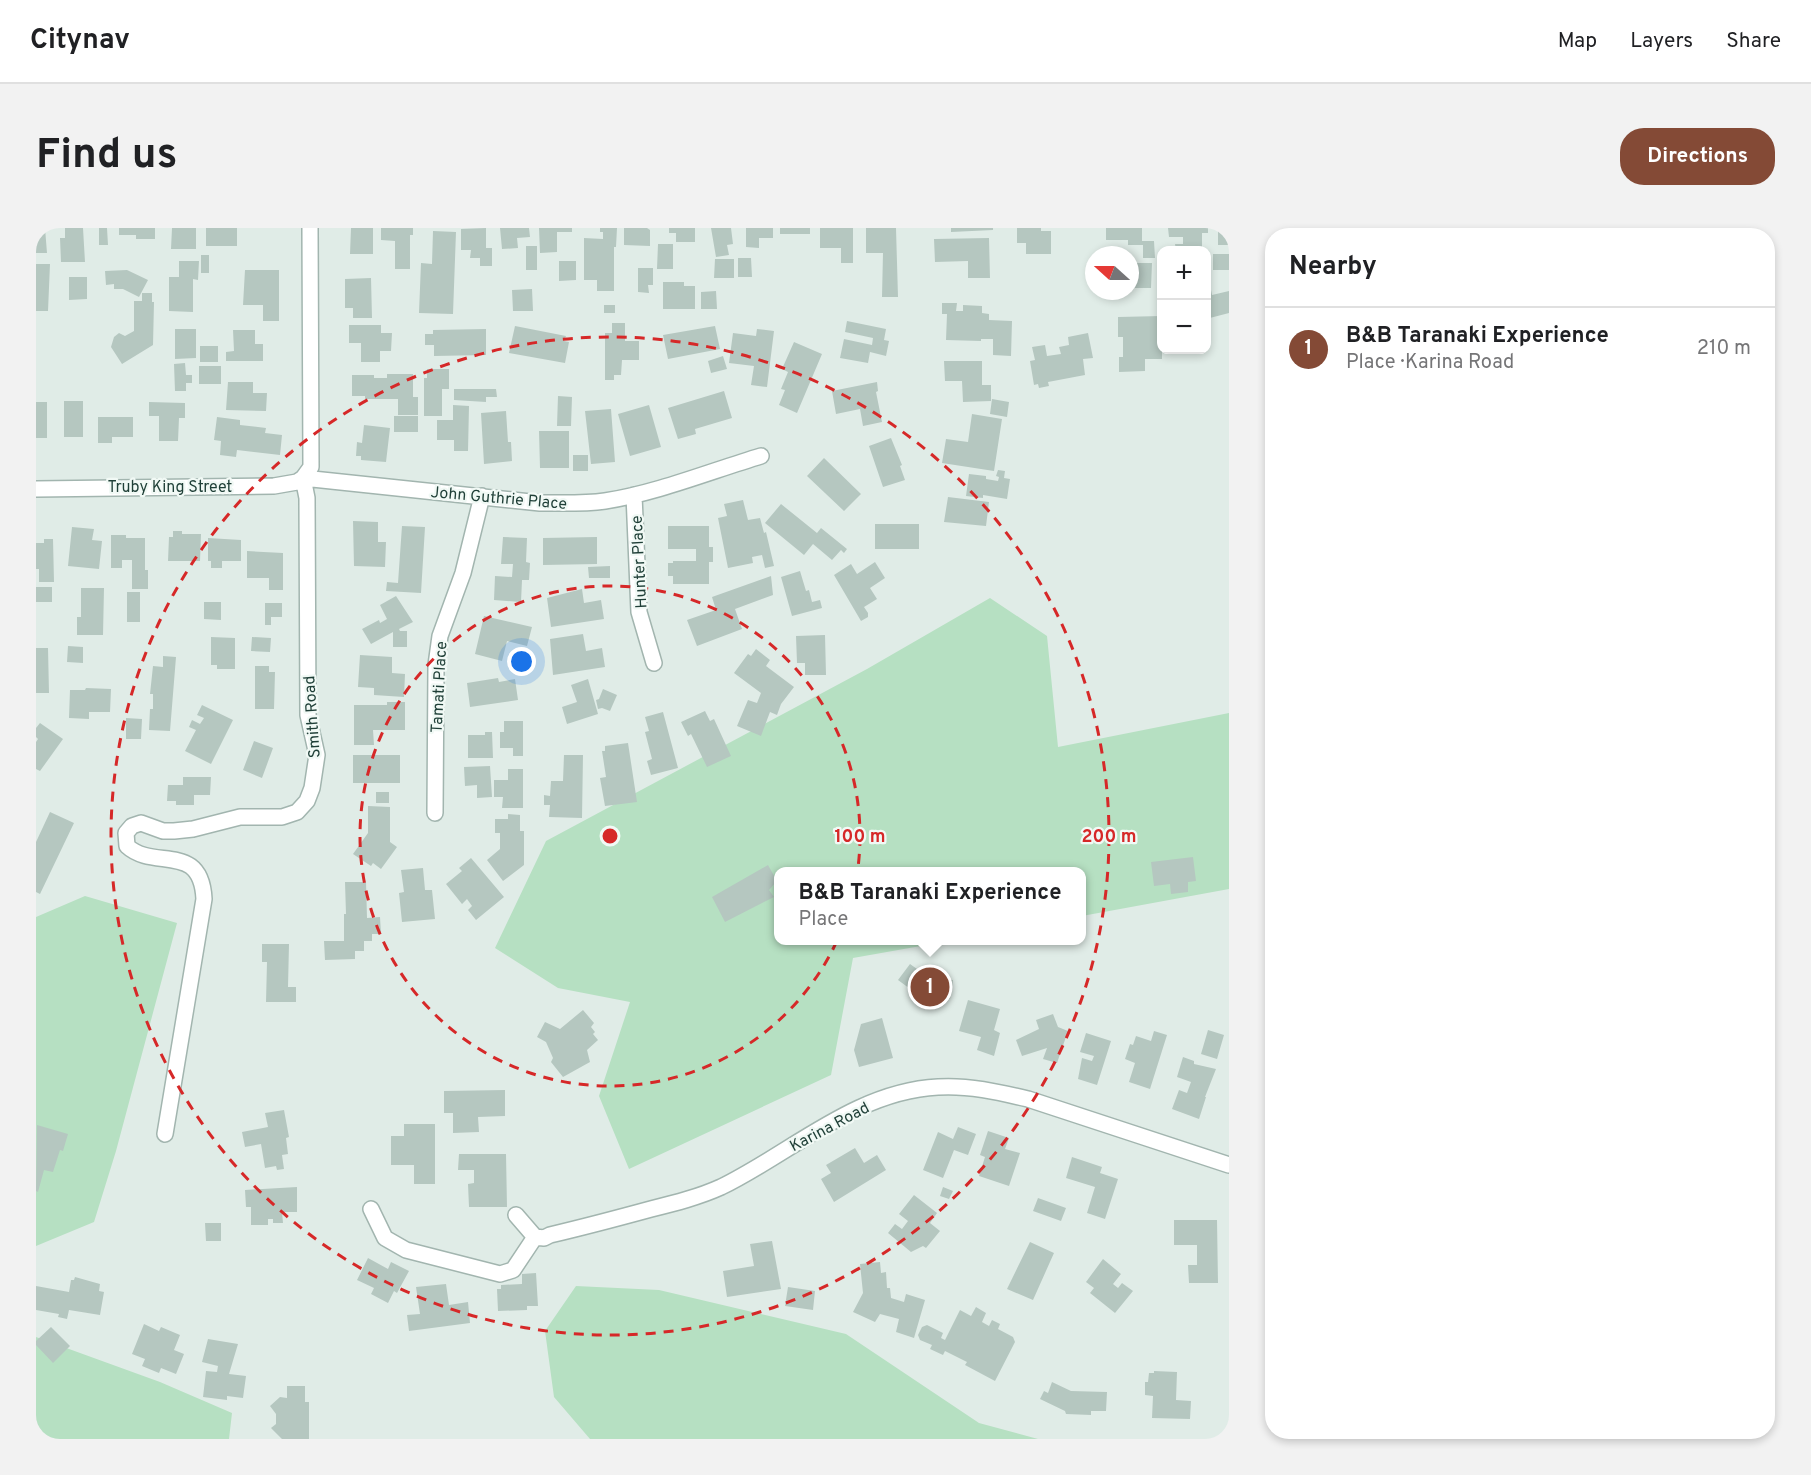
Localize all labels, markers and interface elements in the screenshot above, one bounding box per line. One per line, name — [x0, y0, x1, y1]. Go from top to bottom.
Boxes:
text: Citynav — [30, 23, 130, 59]
text: Map — [1558, 28, 1597, 55]
text: Layers — [1630, 28, 1693, 55]
text: Share — [1726, 28, 1781, 55]
button: Directions — [1620, 128, 1775, 185]
text: Find us — [36, 130, 177, 183]
north arrow — [1085, 246, 1139, 300]
map controls — [1157, 246, 1211, 354]
button: + — [1157, 246, 1211, 300]
text: Nearby — [1289, 251, 1377, 284]
button: − — [1157, 300, 1211, 354]
text: B&B Taranaki Experience — [1346, 323, 1609, 350]
text: 1 — [1305, 336, 1313, 362]
text: 210 m — [1697, 336, 1751, 362]
text: Place · Karina Road — [1346, 350, 1514, 376]
street label: Truby King Street — [108, 478, 232, 498]
street label: John Guthrie Place — [430, 483, 568, 515]
street label: Hunter Place — [628, 515, 652, 609]
street label: Tamati Place — [428, 641, 452, 734]
your location — [507, 647, 536, 676]
street label: Smith Road — [300, 675, 326, 759]
centre of rings — [600, 826, 620, 846]
text: 100 m — [834, 826, 886, 849]
text: 200 m — [1081, 826, 1137, 849]
popup — [774, 867, 1086, 945]
text: B&B Taranaki Experience — [799, 880, 1061, 907]
text: Place — [799, 907, 848, 933]
pin: 1 — [910, 964, 950, 1010]
street label: Karina Road — [787, 1098, 873, 1157]

